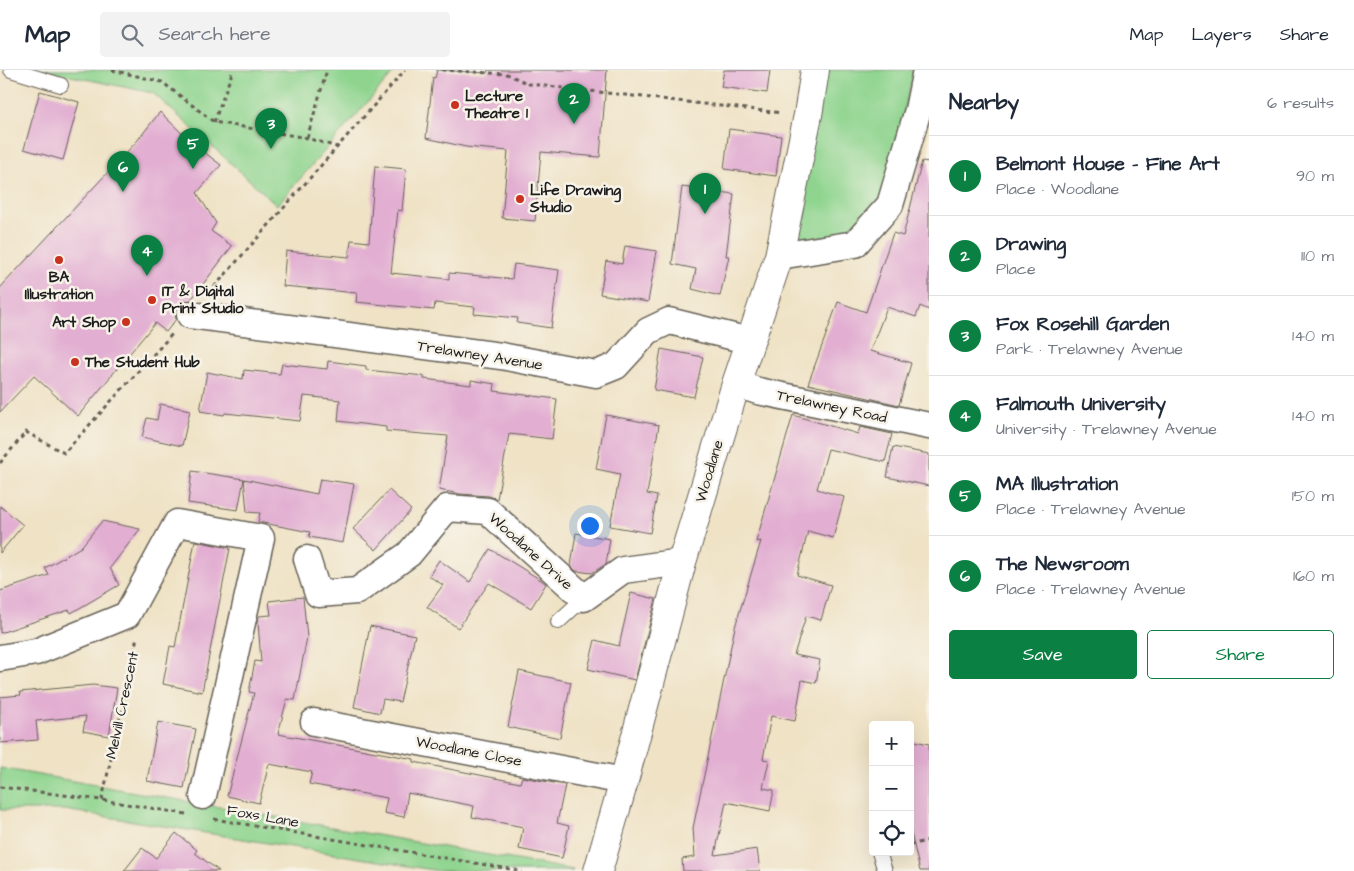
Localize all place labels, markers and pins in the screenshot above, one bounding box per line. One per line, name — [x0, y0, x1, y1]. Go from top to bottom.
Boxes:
pin: 2 — [558, 83, 590, 124]
place label: Lecture Theatre 1 — [464, 86, 528, 124]
marker: Lecture Theatre 1 — [449, 99, 461, 111]
pin: 3 — [255, 108, 287, 149]
pin: 5 — [177, 128, 209, 169]
pin: 6 — [107, 151, 139, 192]
pin: 1 — [689, 173, 721, 214]
place label: Life Drawing Studio — [529, 180, 621, 218]
marker: Life Drawing Studio — [514, 193, 526, 205]
pin: 4 — [131, 235, 163, 276]
marker: BA Illustration — [53, 254, 65, 266]
place label: BA Illustration — [25, 267, 94, 305]
place label: IT & Digital Print Studio — [162, 281, 244, 319]
marker: IT & Digital Print Studio — [146, 294, 158, 306]
place label: Art Shop — [52, 312, 117, 333]
marker: Art Shop — [120, 316, 132, 328]
place label: The Student Hub — [84, 352, 200, 373]
marker: The Student Hub — [69, 356, 81, 368]

